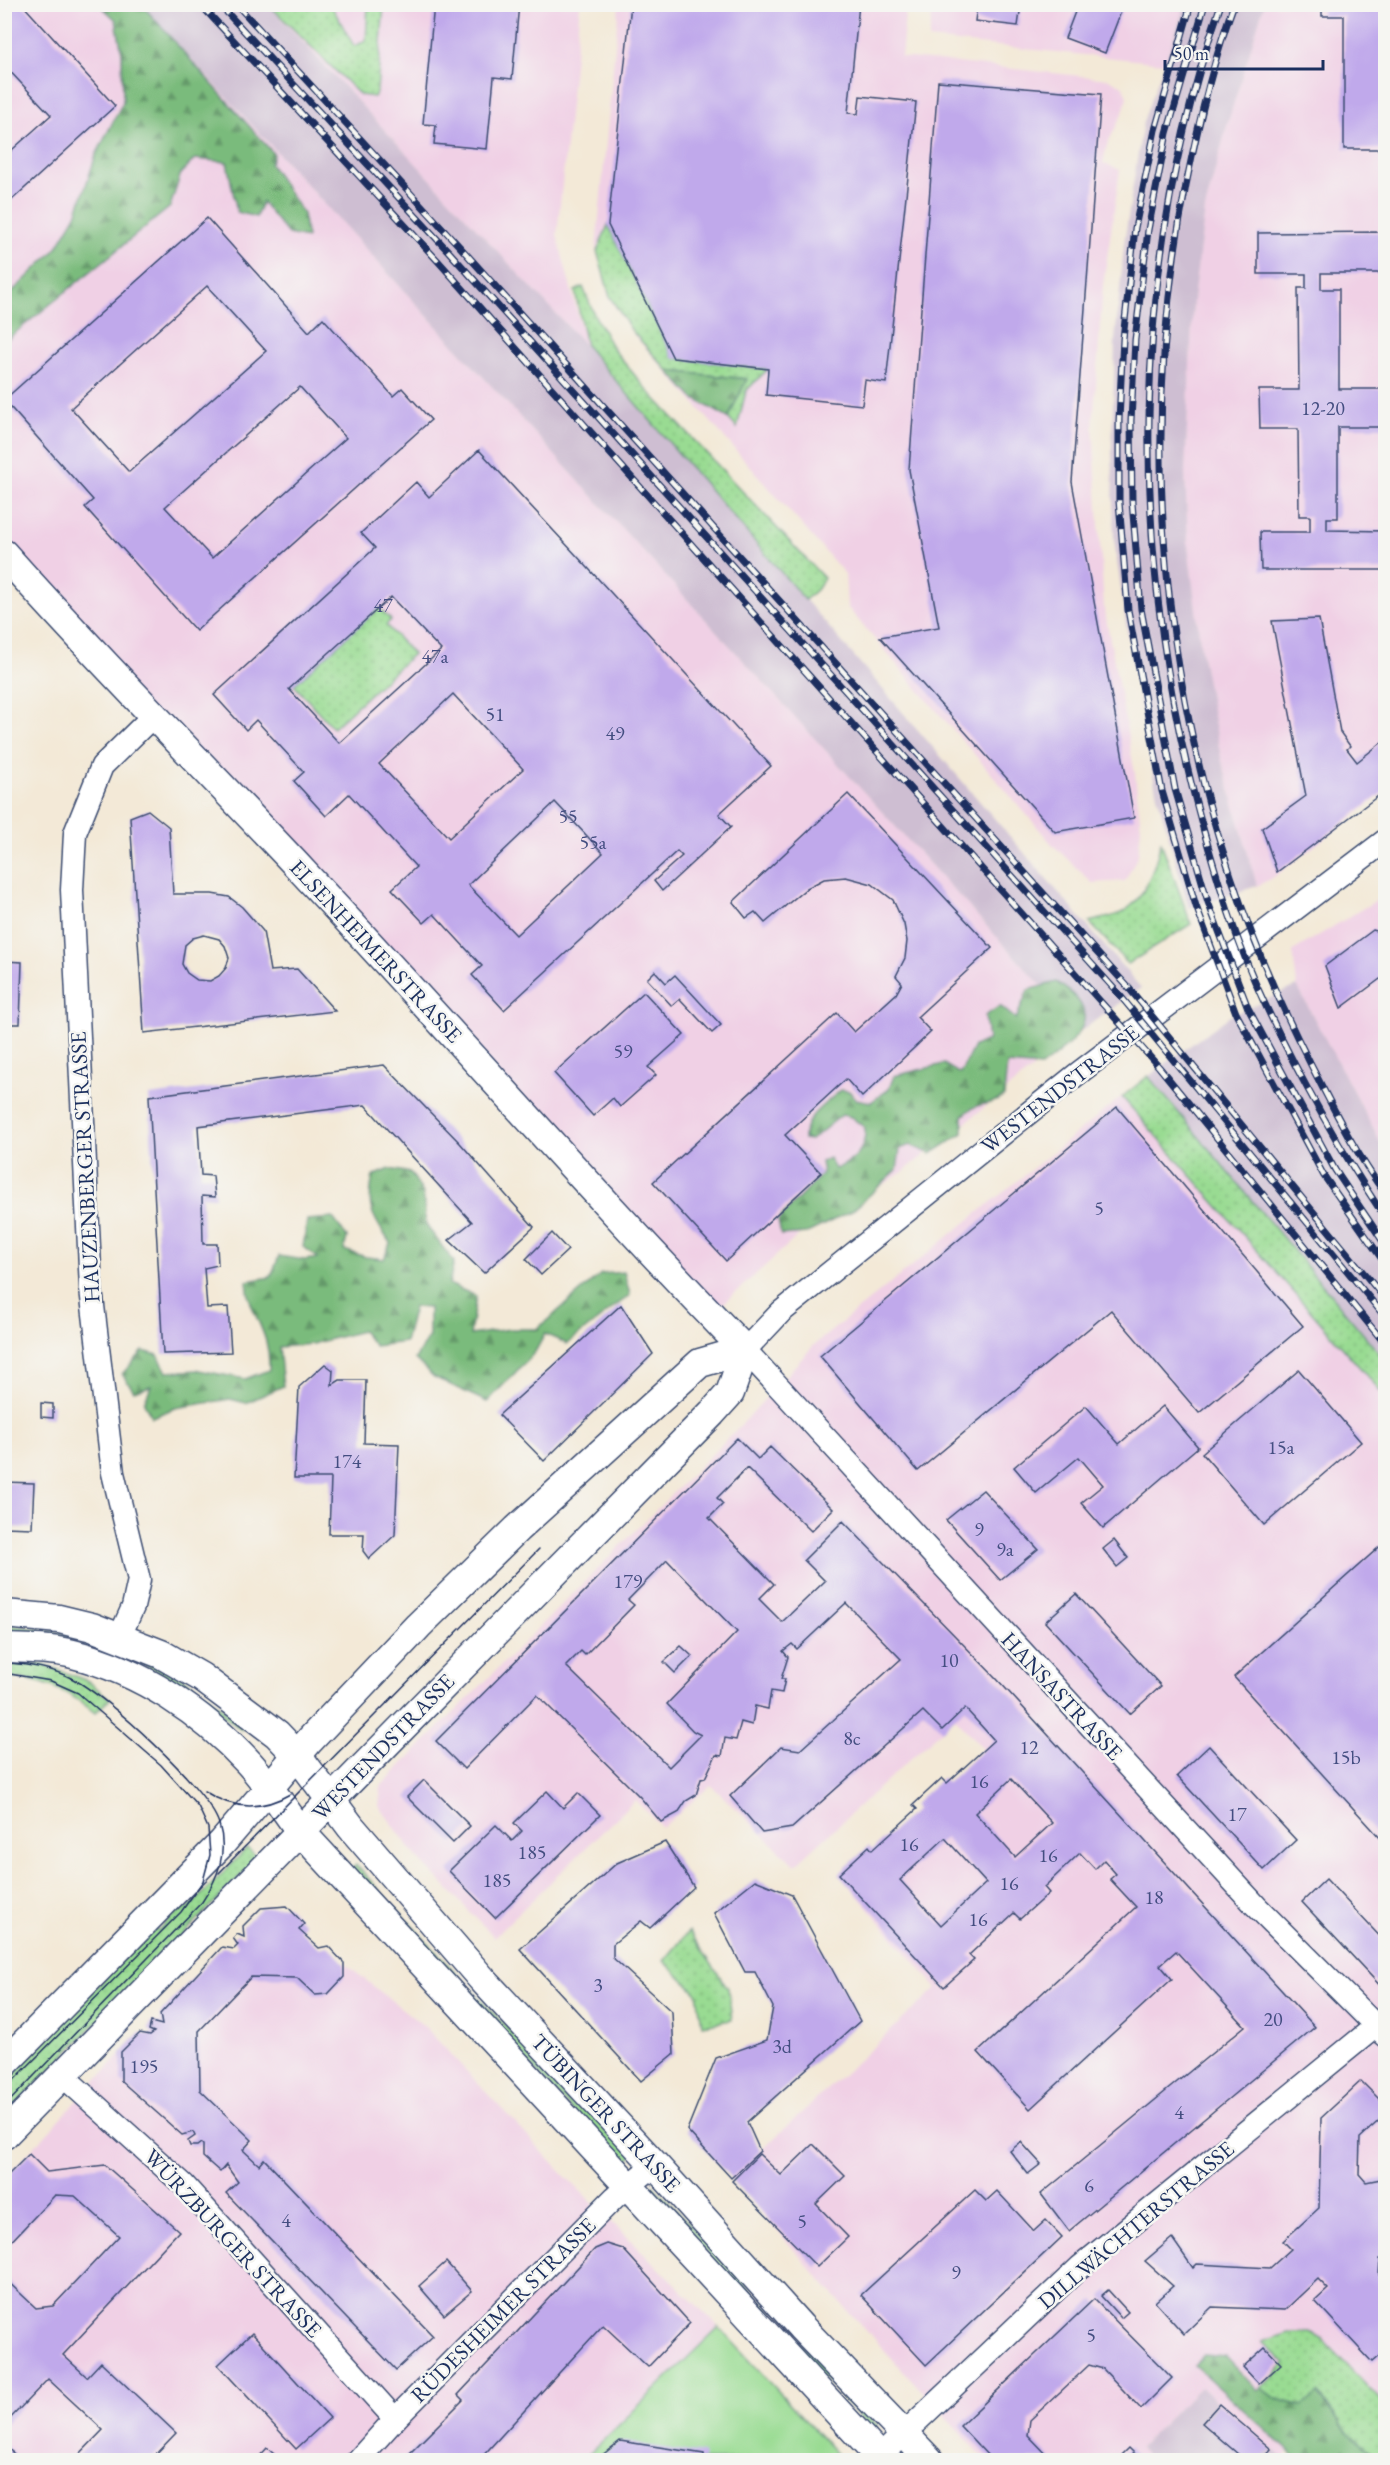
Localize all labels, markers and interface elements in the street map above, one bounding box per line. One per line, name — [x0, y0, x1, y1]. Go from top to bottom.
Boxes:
scale bar — [1165, 33, 1322, 71]
text: 50 m — [1174, 42, 1209, 65]
house number: 12-20 — [1301, 395, 1345, 421]
house number: 47 — [373, 592, 393, 618]
house number: 47a — [421, 643, 449, 669]
house number: 51 — [485, 701, 505, 727]
house number: 49 — [605, 720, 625, 746]
house number: 55 — [558, 803, 578, 829]
house number: 55a — [579, 829, 607, 855]
street label: ELSENHEIMERSTRASSE — [283, 853, 469, 1049]
street label: WESTENDSTRASSE — [975, 1018, 1145, 1160]
street label: HAUZENBERGER STRASSE — [63, 1031, 107, 1303]
house number: 59 — [613, 1038, 633, 1064]
house number: 5 — [1094, 1195, 1104, 1221]
house number: 15a — [1267, 1434, 1295, 1460]
house number: 174 — [333, 1448, 362, 1474]
house number: 9 — [974, 1516, 984, 1542]
house number: 9a — [996, 1536, 1014, 1562]
house number: 179 — [614, 1568, 643, 1594]
street label: HANSASTRASSE — [995, 1626, 1129, 1766]
house number: 10 — [939, 1647, 959, 1673]
street label: WESTENDSTRASSE — [305, 1667, 461, 1827]
house number: 8c — [843, 1725, 861, 1751]
house number: 12 — [1019, 1734, 1039, 1760]
house number: 15b — [1331, 1744, 1361, 1770]
house number: 16 — [969, 1768, 989, 1794]
house number: 17 — [1227, 1801, 1247, 1827]
house number: 16 — [899, 1831, 919, 1857]
house number: 185 — [518, 1839, 546, 1865]
house number: 16 — [1038, 1842, 1058, 1868]
house number: 185 — [483, 1867, 511, 1893]
house number: 16 — [999, 1870, 1019, 1896]
house number: 18 — [1144, 1884, 1164, 1910]
house number: 16 — [968, 1906, 988, 1932]
house number: 3 — [593, 1972, 603, 1998]
house number: 20 — [1263, 2006, 1283, 2032]
street label: TÜBINGER STRASSE — [525, 2027, 687, 2199]
house number: 3d — [772, 2033, 793, 2059]
house number: 195 — [130, 2053, 158, 2079]
house number: 4 — [1174, 2099, 1184, 2125]
street label: DILLWÄCHTERSTRASSE — [1032, 2134, 1240, 2316]
street label: WÜRZBURGER STRASSE — [138, 2142, 328, 2344]
house number: 6 — [1084, 2172, 1094, 2198]
house number: 4 — [281, 2207, 291, 2233]
house number: 5 — [797, 2208, 807, 2234]
street label: RÜDESHEIMER STRASSE — [404, 2211, 602, 2409]
house number: 9 — [951, 2259, 961, 2285]
house number: 5 — [1086, 2322, 1096, 2348]

